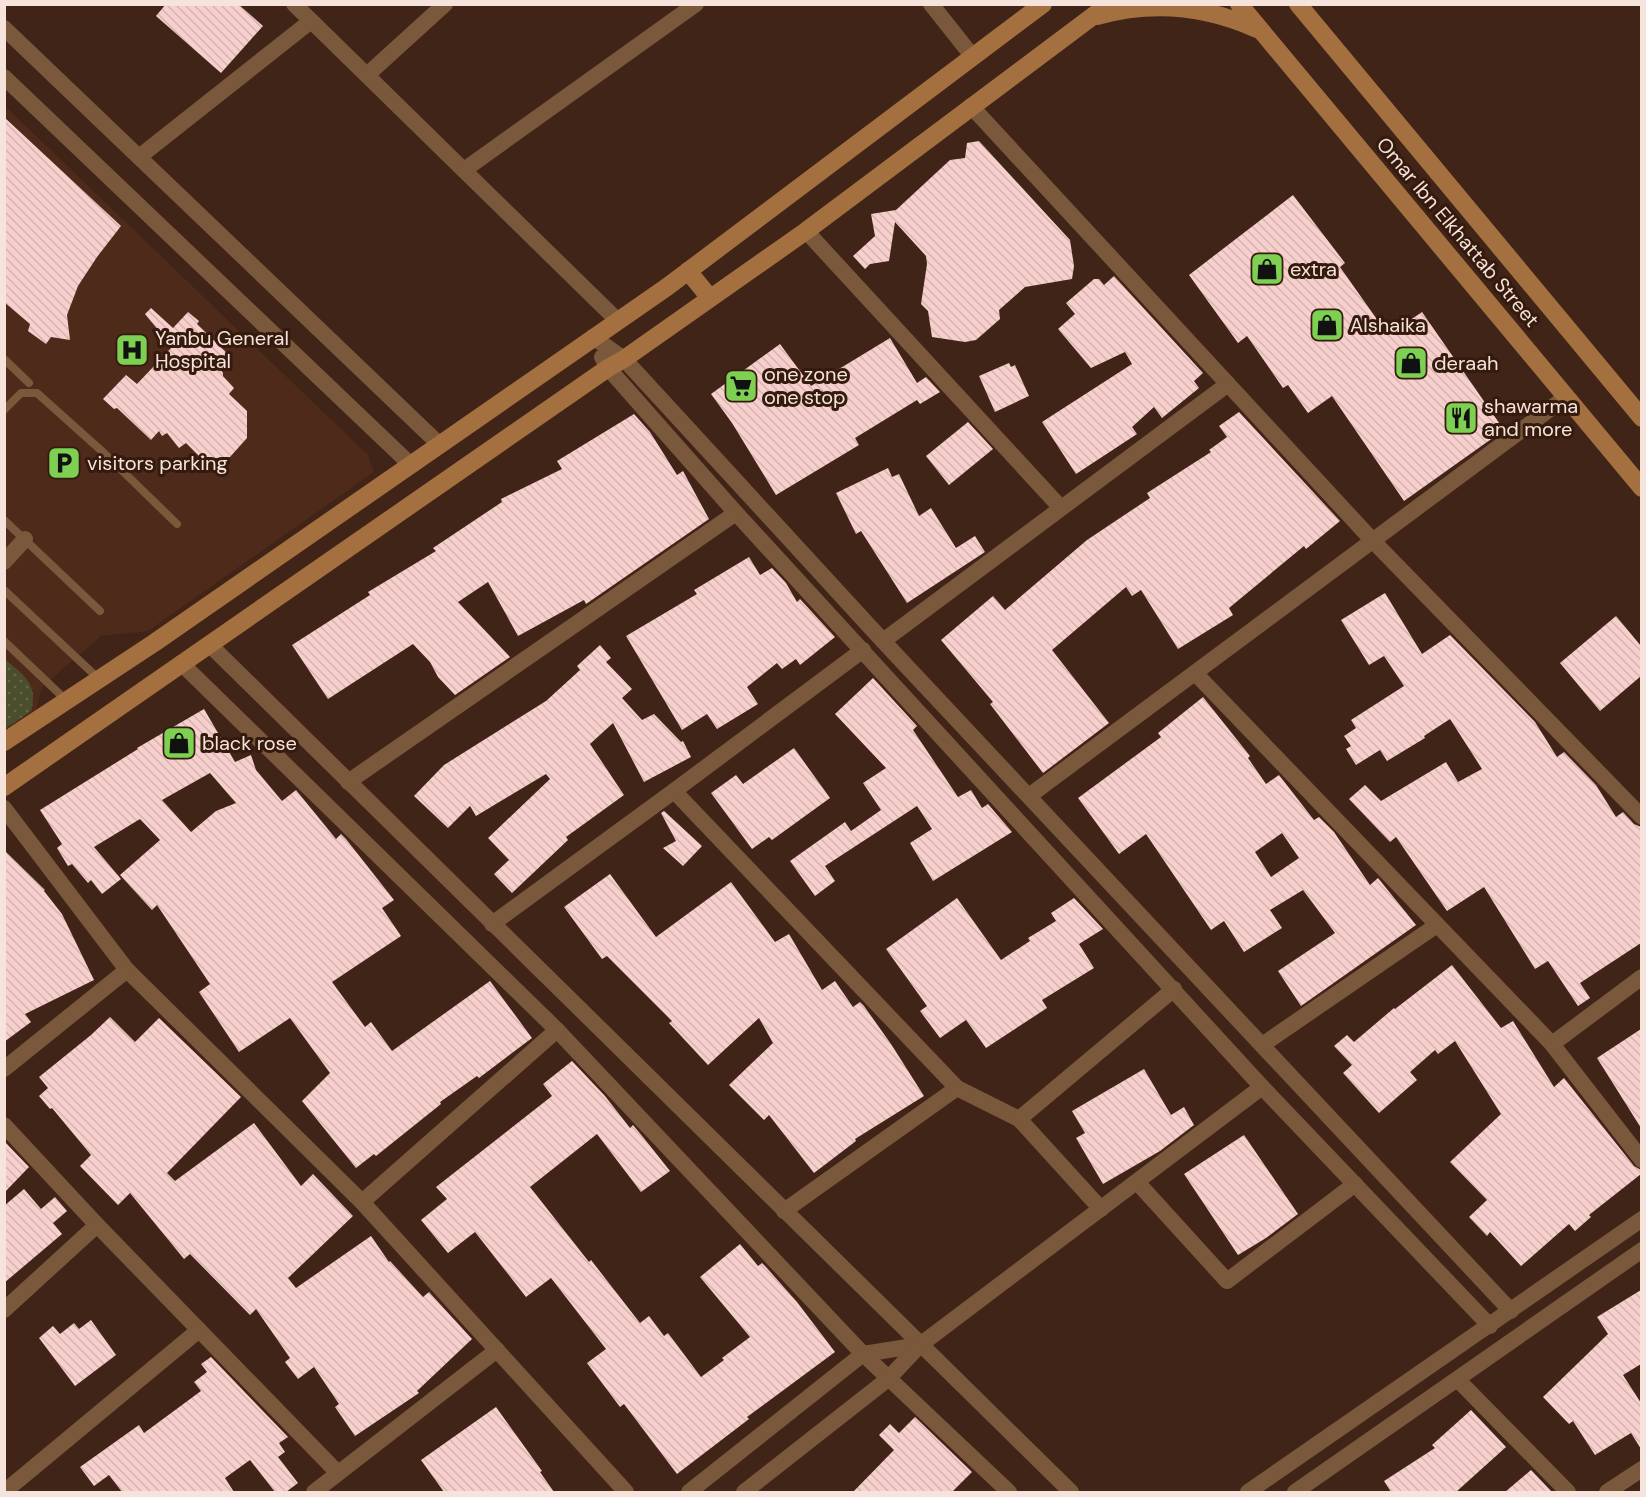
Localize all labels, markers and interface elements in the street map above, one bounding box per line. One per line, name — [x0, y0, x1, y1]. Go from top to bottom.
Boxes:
street label: Omar Ibn Elkhattab Street — [1371, 132, 1545, 332]
shop icon: extra — [1249, 251, 1285, 287]
place label: extra — [1290, 256, 1337, 282]
shop icon: Alshaika — [1309, 307, 1345, 343]
place label: Alshaika — [1350, 312, 1426, 338]
place label: Yanbu General Hospital — [155, 325, 289, 374]
hospital icon: Yanbu General Hospital — [114, 332, 150, 368]
shop icon: deraah — [1393, 345, 1429, 381]
place label: deraah — [1434, 350, 1499, 376]
place label: one zone one stop — [764, 361, 848, 410]
supermarket icon: one zone one stop — [723, 368, 759, 404]
place label: shawarma and more — [1484, 393, 1578, 442]
restaurant icon: shawarma and more — [1443, 400, 1479, 436]
parking icon: visitors parking — [46, 445, 82, 481]
place label: visitors parking — [87, 450, 228, 476]
shop icon: black rose — [161, 725, 197, 761]
place label: black rose — [202, 730, 297, 756]

